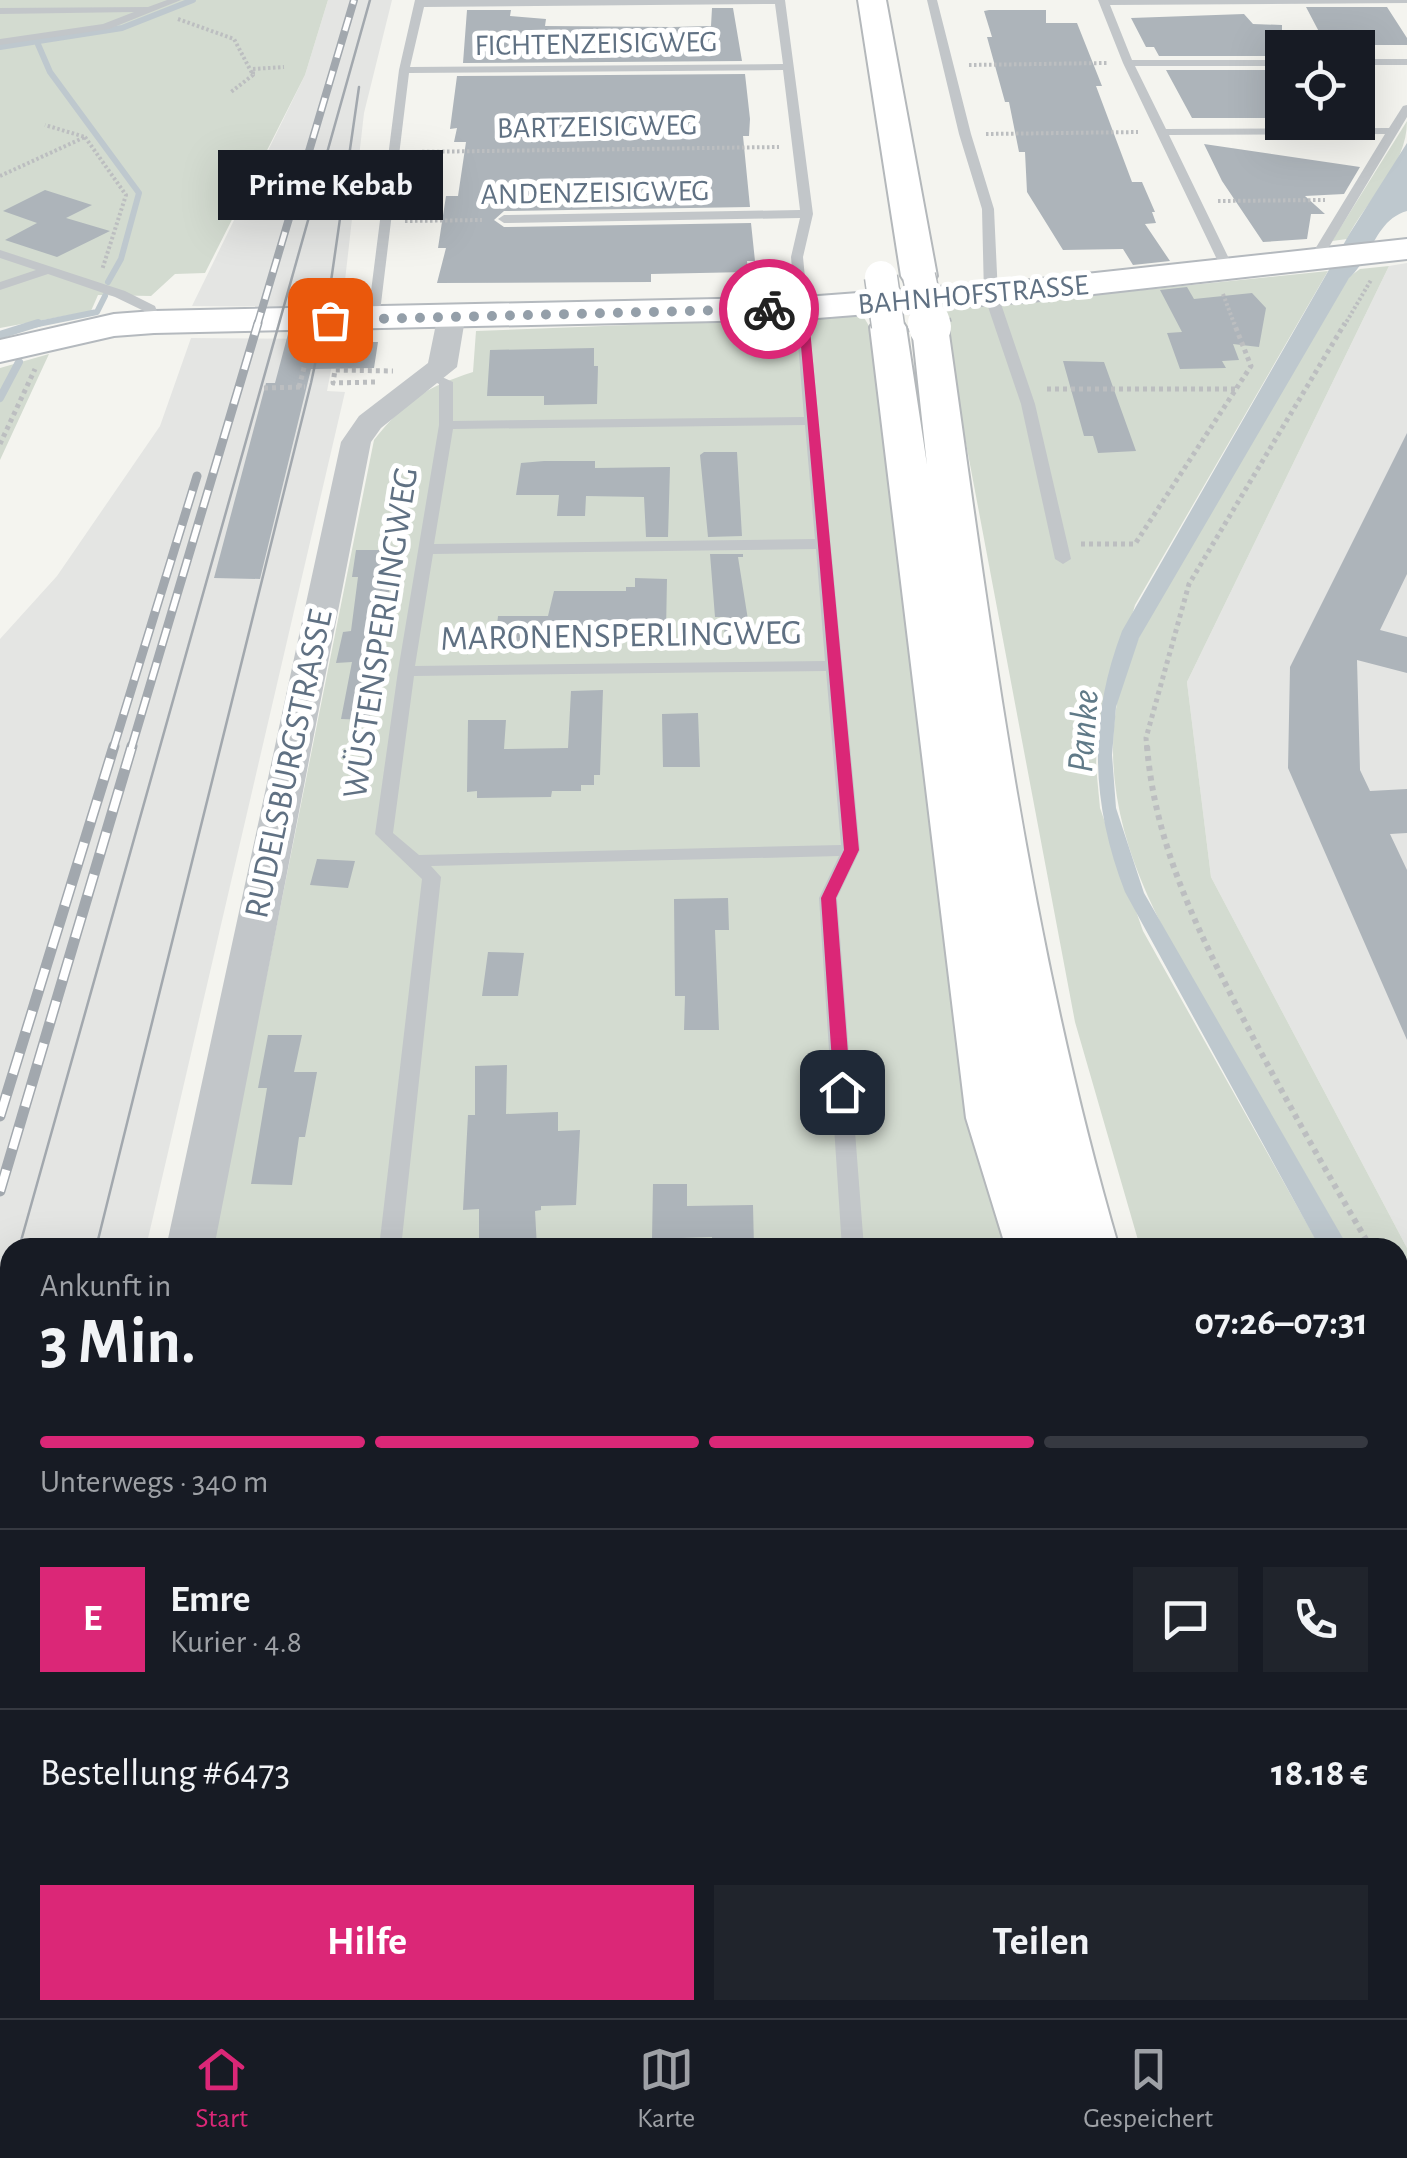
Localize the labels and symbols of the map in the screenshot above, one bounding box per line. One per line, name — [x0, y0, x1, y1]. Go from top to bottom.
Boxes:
street label: FICHTENZEISIGWEG — [474, 27, 718, 61]
street label: BARTZEISIGWEG — [497, 110, 697, 144]
callout: Prime Kebab — [218, 150, 442, 220]
street label: ANDENZEISIGWEG — [480, 176, 710, 210]
courier — [719, 259, 819, 359]
street label: BAHNHOFSTRASSE — [856, 270, 1090, 320]
pin — [288, 278, 373, 363]
street label: WÜSTENSPERLINGWEG — [337, 465, 424, 801]
street label: RUDELSBURGSTRASSE — [239, 606, 339, 922]
street label: MARONENSPERLINGWEG — [440, 615, 802, 657]
water label: Panke — [1062, 688, 1106, 774]
pin — [800, 1050, 885, 1135]

